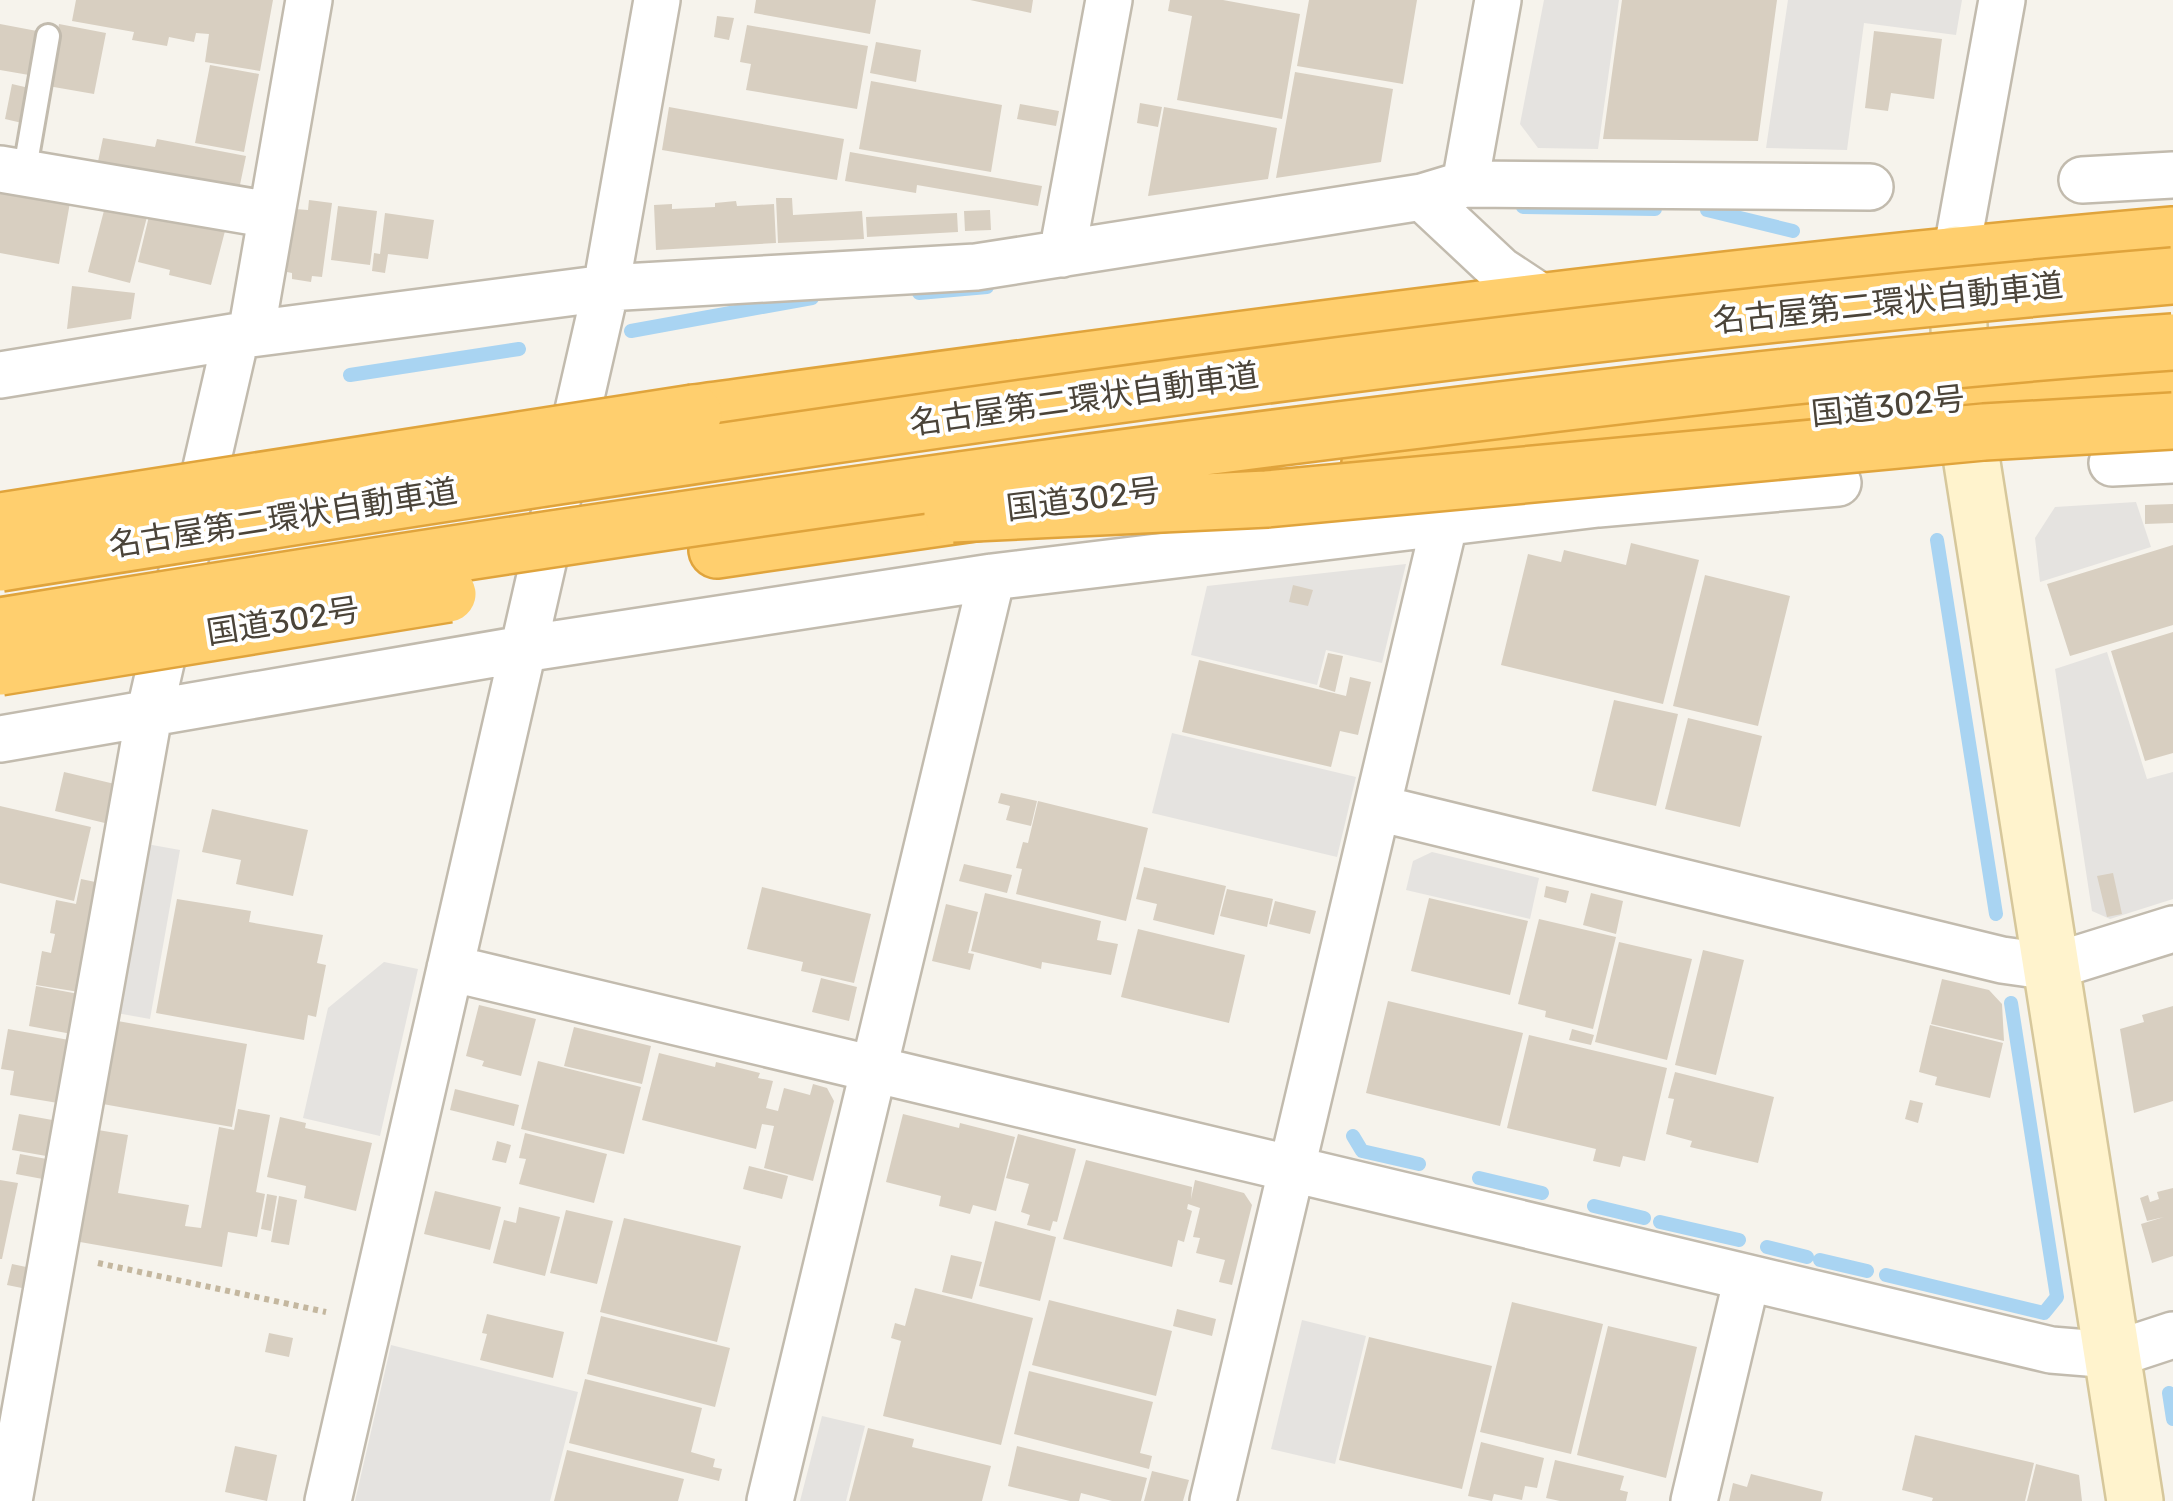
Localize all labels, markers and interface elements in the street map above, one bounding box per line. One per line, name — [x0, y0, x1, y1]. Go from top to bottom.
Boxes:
street label: 名古屋第二環状自動車道 — [1711, 266, 2065, 340]
street label: 名古屋第二環状自動車道 — [907, 356, 1261, 442]
street label: 国道302号 — [1809, 379, 1967, 433]
street label: 国道302号 — [1004, 471, 1162, 527]
street label: 名古屋第二環状自動車道 — [106, 472, 460, 564]
street label: 国道302号 — [204, 590, 362, 652]

